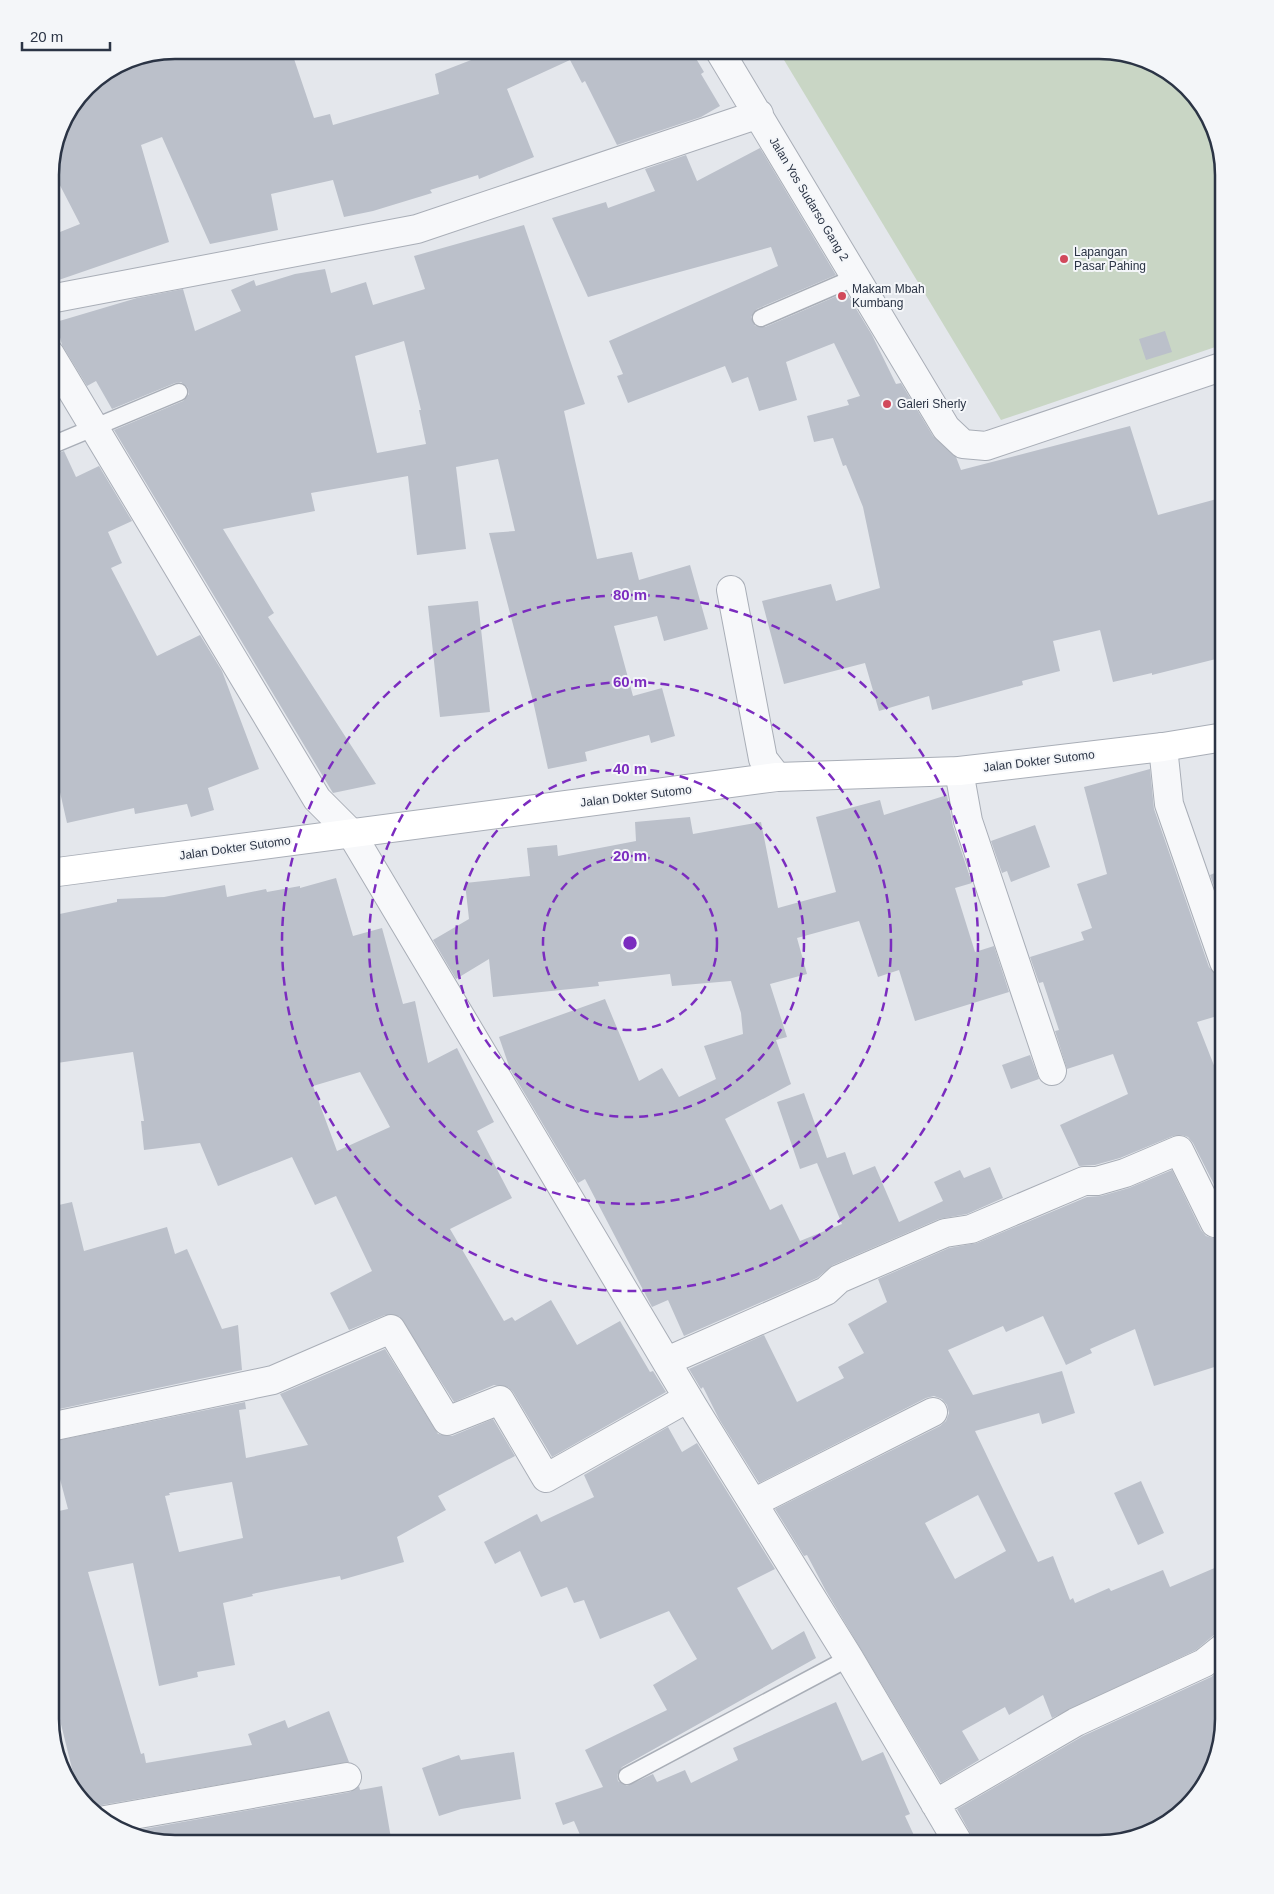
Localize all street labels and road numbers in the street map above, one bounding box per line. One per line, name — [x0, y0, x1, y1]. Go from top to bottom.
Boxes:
street label: Jalan Yos Sudarso Gang 2 — [766, 134, 852, 264]
street label: Jalan Dokter Sutomo — [983, 747, 1096, 775]
street label: Jalan Dokter Sutomo — [580, 782, 693, 810]
street label: Jalan Dokter Sutomo — [179, 833, 292, 863]

